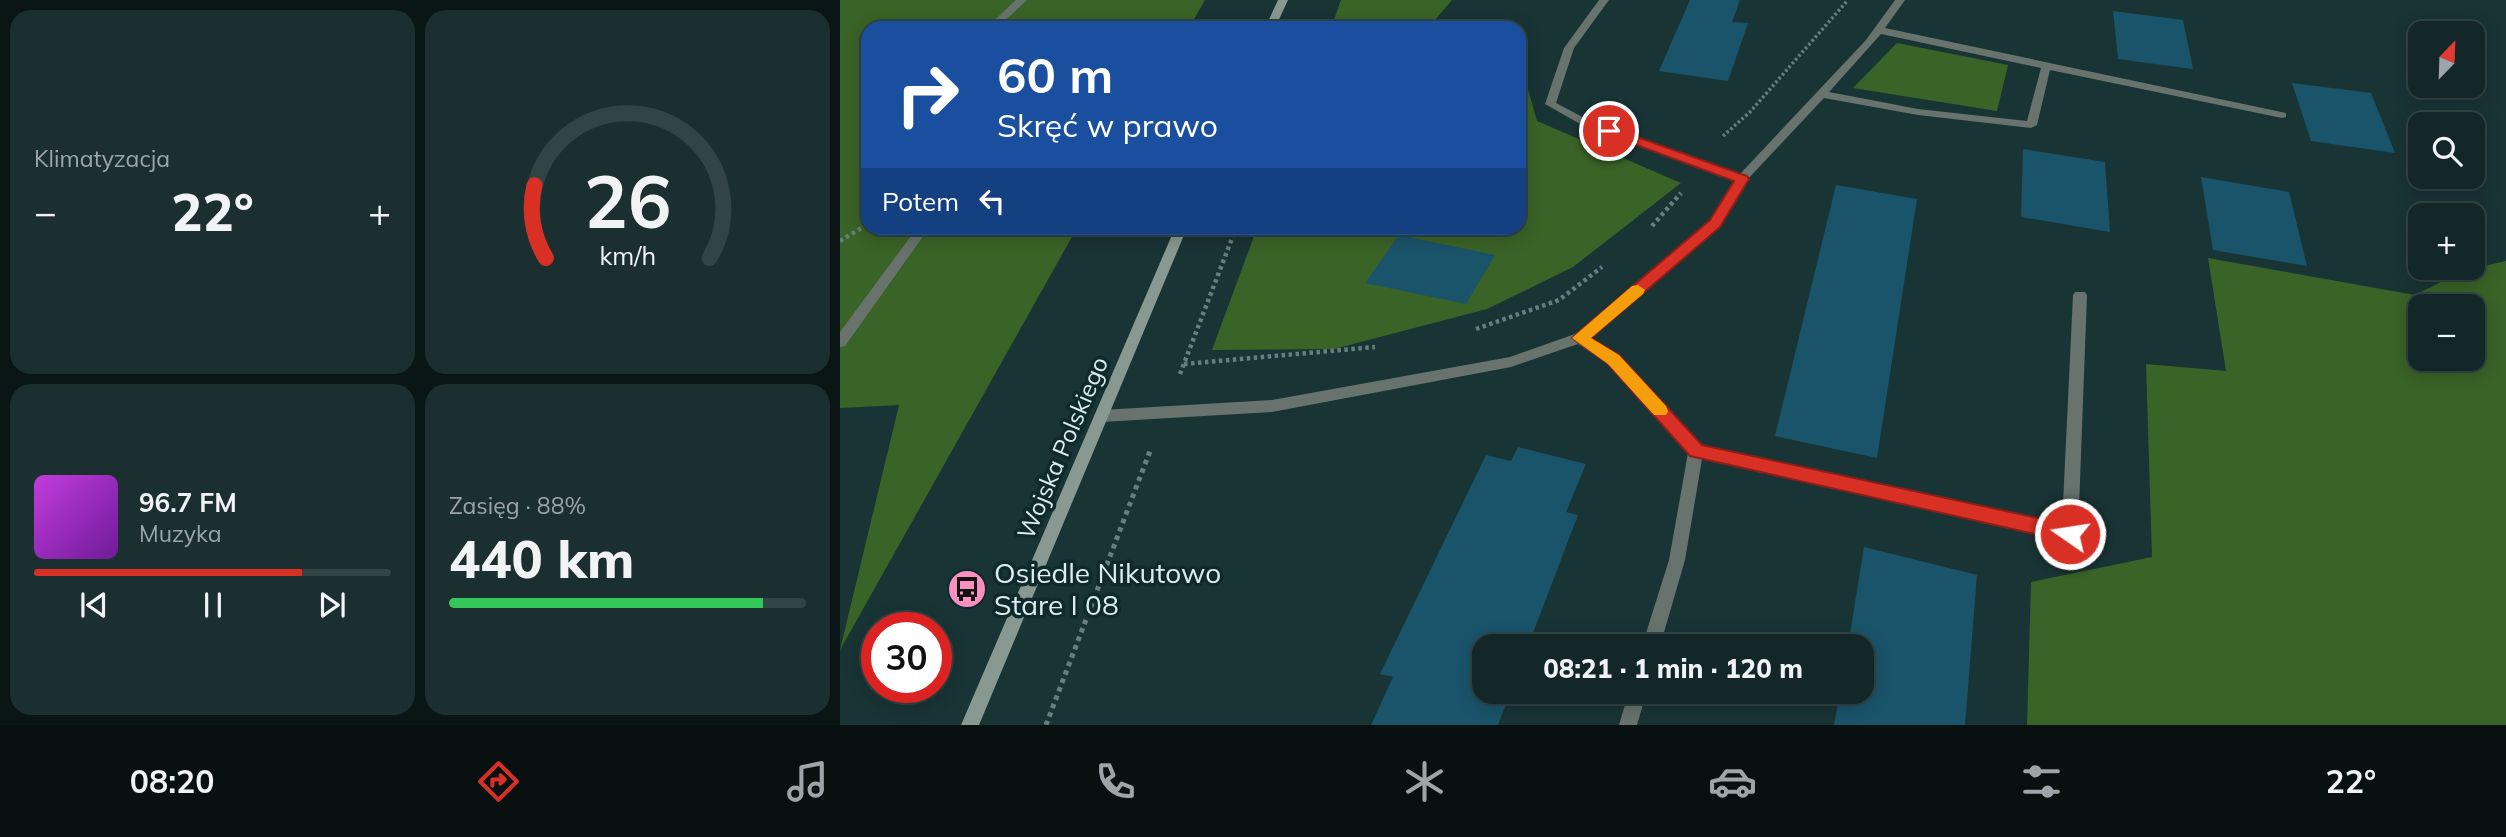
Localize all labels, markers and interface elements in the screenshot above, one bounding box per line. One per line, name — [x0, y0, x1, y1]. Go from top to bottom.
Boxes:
north arrow — [2408, 21, 2485, 98]
map controls — [2408, 21, 2485, 371]
text: 60 m — [997, 44, 1113, 105]
icon: right — [882, 49, 973, 140]
pin — [1579, 101, 1639, 161]
text: Skręć w prawo — [997, 105, 1218, 145]
icon: arrive — [1590, 112, 1628, 150]
button: search — [2408, 112, 2485, 189]
text: Klimatyzacja — [34, 144, 170, 173]
text: 26 — [584, 155, 671, 246]
text: 22° — [171, 179, 254, 244]
icon: left — [973, 182, 1011, 220]
text: Potem — [882, 185, 959, 218]
text: − — [34, 188, 57, 236]
text: + — [368, 188, 391, 236]
button: + — [2408, 203, 2485, 280]
text: km/h — [599, 240, 656, 271]
button: − — [2408, 294, 2485, 371]
street label: Wojska Polskiego — [1010, 352, 1114, 543]
text: 96.7 FM — [139, 486, 237, 519]
text: Zasięg · 88% — [449, 491, 586, 520]
position arrow — [2033, 497, 2107, 571]
text: Muzyka — [139, 519, 222, 548]
text: 440 km — [449, 526, 634, 591]
place label: Osiedle Nikutowo Stare I 08 — [994, 555, 1221, 622]
bus stop icon: Osiedle Nikutowo Stare I 08 — [946, 568, 988, 610]
icon: previous — [75, 586, 113, 624]
icon: pause — [194, 586, 232, 624]
icon: next — [313, 586, 351, 624]
speed limit sign: 30 — [861, 612, 952, 703]
text: 08:21 · 1 min · 120 m — [1543, 652, 1803, 685]
icon: directions — [474, 757, 523, 806]
icon: music — [783, 757, 832, 806]
icon: phone — [1091, 757, 1140, 806]
icon: climate — [1400, 757, 1449, 806]
icon: car — [1708, 757, 1757, 806]
icon: filters — [2017, 757, 2066, 806]
text: 08:20 — [130, 761, 215, 801]
text: 22° — [2326, 761, 2376, 801]

